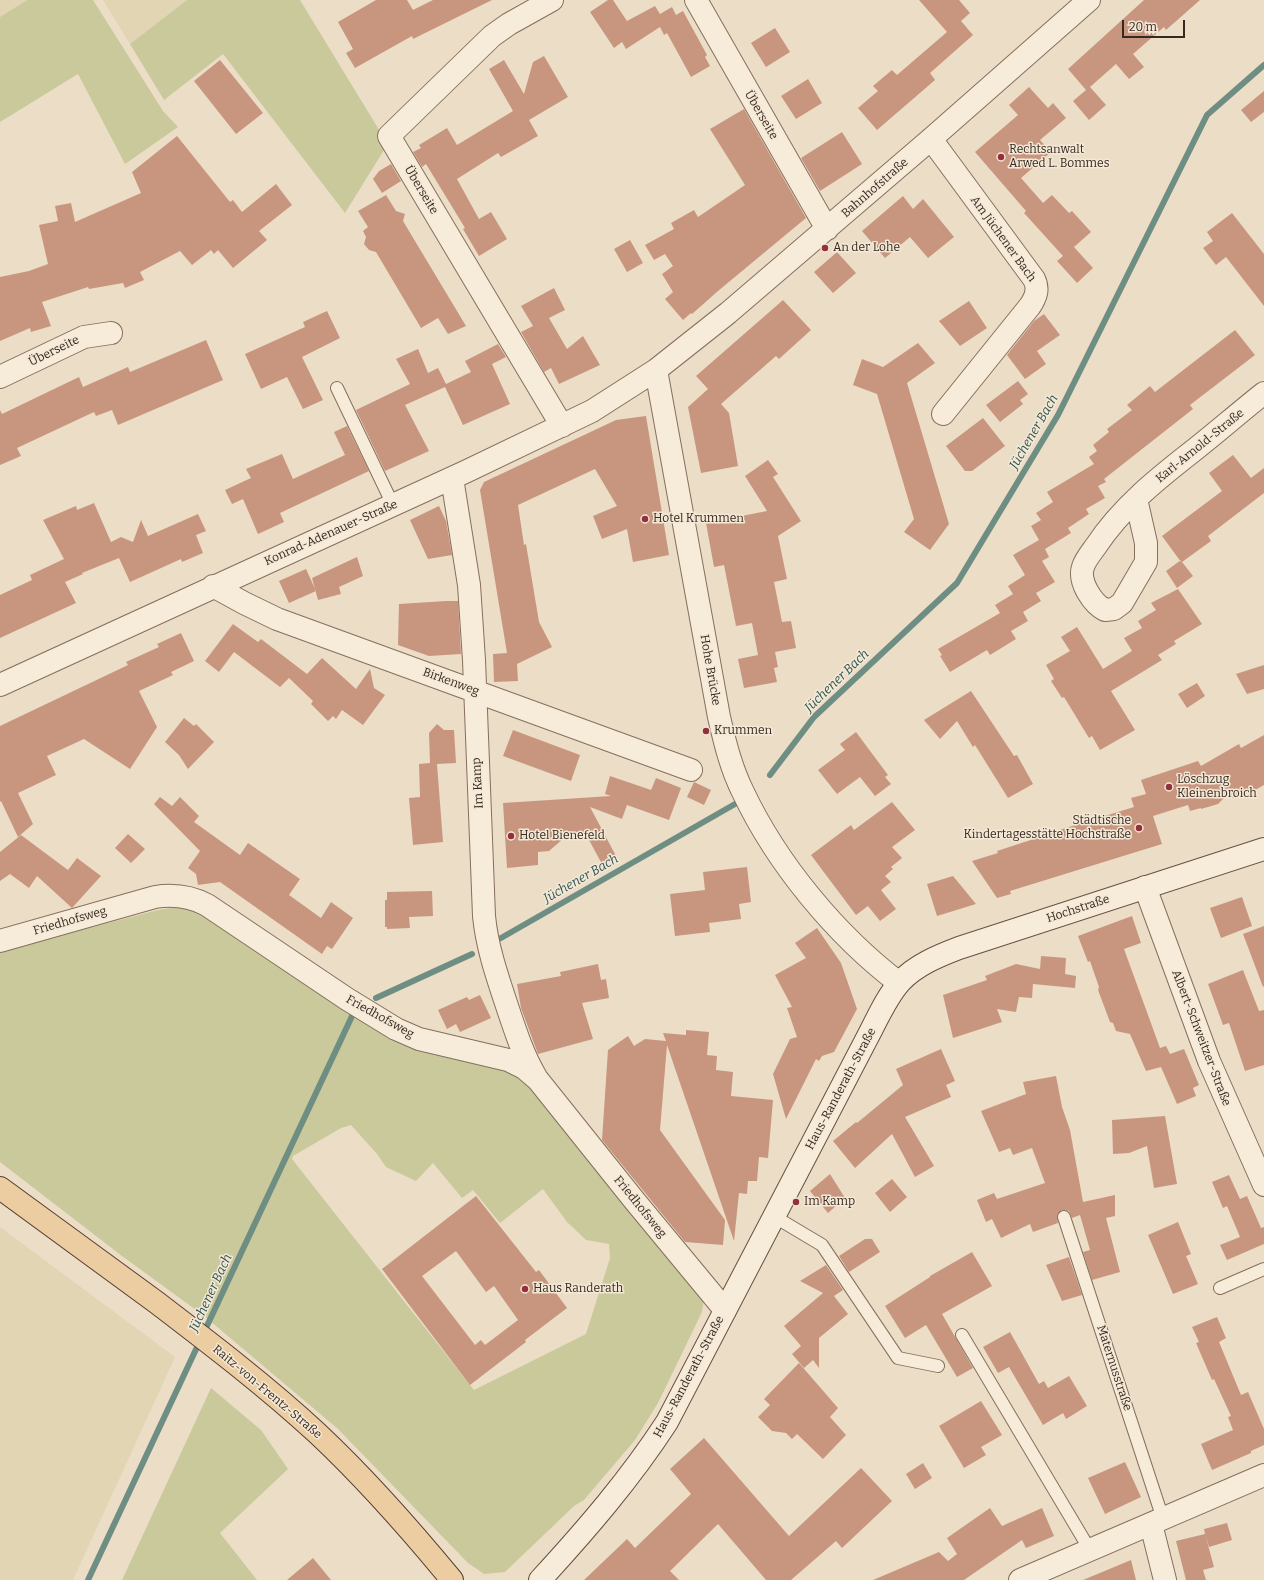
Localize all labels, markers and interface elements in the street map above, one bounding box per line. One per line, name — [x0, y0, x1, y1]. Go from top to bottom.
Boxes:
scale bar — [1124, 12, 1187, 38]
text: 20 m — [1129, 20, 1157, 34]
street label: Überseite — [741, 88, 781, 142]
place label: Rechtsanwalt Arwed L. Bommes — [1009, 143, 1109, 171]
marker: Rechtsanwalt Arwed L. Bommes — [996, 152, 1006, 162]
street label: Bahnhofstraße — [839, 155, 911, 221]
street label: Überseite — [401, 163, 441, 217]
street label: Am Jüchener Bach — [967, 193, 1039, 285]
place label: An der Lohe — [833, 241, 900, 255]
marker: An der Lohe — [820, 243, 830, 253]
street label: Überseite — [26, 333, 82, 369]
water label: Jüchener Bach — [1006, 392, 1062, 472]
street label: Karl-Arnold-Straße — [1153, 406, 1247, 486]
street label: Konrad-Adenauer-Straße — [262, 497, 400, 569]
place label: Hotel Krummen — [653, 512, 744, 526]
marker: Hotel Krummen — [640, 514, 650, 524]
street label: Hohe Brücke — [697, 633, 723, 707]
water label: Jüchener Bach — [801, 646, 873, 716]
street label: Birkenweg — [421, 665, 481, 699]
place label: Krummen — [714, 724, 772, 738]
marker: Krummen — [701, 726, 711, 736]
street label: Im Kamp — [469, 757, 487, 809]
place label: Löschzug Kleinenbroich — [1177, 773, 1257, 801]
marker: Löschzug Kleinenbroich — [1164, 782, 1174, 792]
place label: Städtische Kindertagesstätte Hochstraße — [963, 814, 1131, 842]
marker: Städtische Kindertagesstätte Hochstraße — [1134, 823, 1144, 833]
place label: Hotel Bienefeld — [519, 829, 605, 843]
marker: Hotel Bienefeld — [506, 831, 516, 841]
water label: Jüchener Bach — [541, 851, 621, 907]
street label: Hochstraße — [1045, 892, 1111, 926]
street label: Friedhofsweg — [32, 904, 108, 938]
street label: Albert-Schweitzer-Straße — [1168, 968, 1234, 1108]
street label: Friedhofsweg — [343, 992, 417, 1042]
street label: Haus-Randerath-Straße — [803, 1026, 879, 1152]
street label: Friedhofsweg — [611, 1173, 669, 1241]
place label: Im Kamp — [804, 1195, 855, 1209]
marker: Im Kamp — [791, 1197, 801, 1207]
water label: Jüchener Bach — [186, 1252, 236, 1334]
place label: Haus Randerath — [533, 1282, 623, 1296]
marker: Haus Randerath — [520, 1284, 530, 1294]
street label: Haus-Randerath-Straße — [651, 1314, 727, 1440]
street label: Maternusstraße — [1093, 1323, 1135, 1413]
street label: Raitz-von-Frentz-Straße — [210, 1342, 324, 1442]

